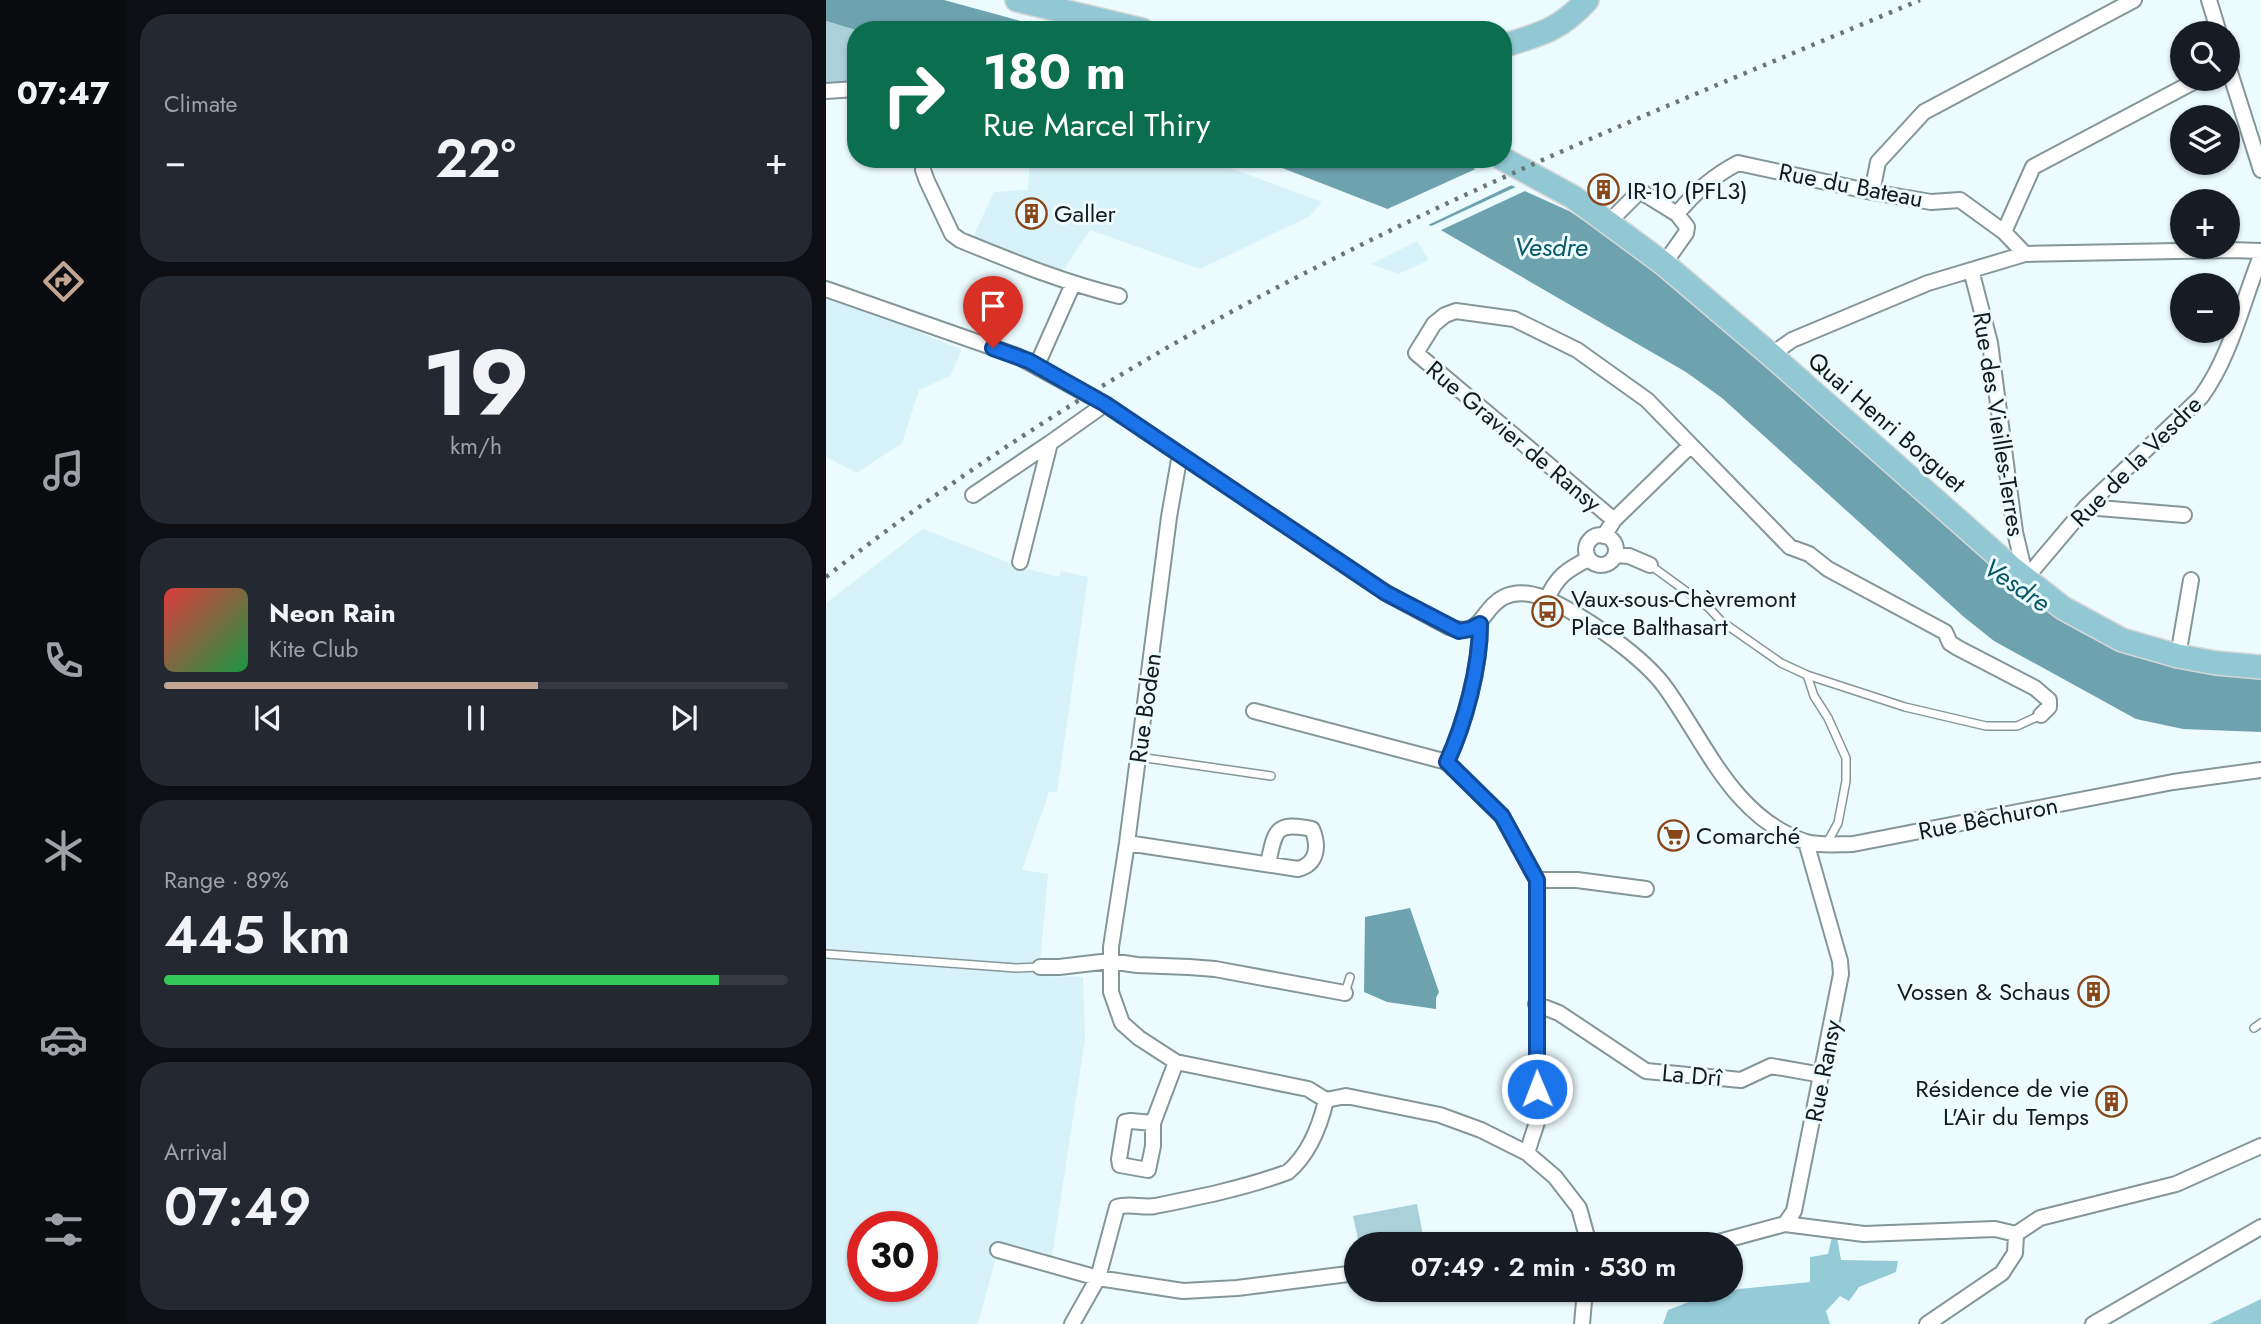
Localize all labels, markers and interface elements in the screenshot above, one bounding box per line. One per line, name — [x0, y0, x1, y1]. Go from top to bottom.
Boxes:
map controls — [2170, 21, 2240, 343]
button: search — [2170, 21, 2240, 91]
text: 180 m — [983, 37, 1126, 107]
icon: right — [868, 49, 959, 140]
text: 07:47 — [17, 70, 109, 116]
text: Climate — [164, 87, 237, 121]
text: Rue Marcel Thiry — [983, 102, 1210, 148]
button: layers — [2170, 105, 2240, 175]
text: 22° — [435, 121, 516, 197]
text: − — [164, 133, 186, 188]
text: + — [765, 133, 788, 188]
street label: Rue du Bateau — [1776, 154, 1926, 216]
building icon: IR-10 (PFL3) — [1587, 173, 1621, 207]
place label: IR-10 (PFL3) — [1627, 173, 1748, 208]
button: + — [2170, 189, 2240, 259]
building icon: Galler — [1014, 196, 1048, 230]
place label: Galler — [1054, 196, 1117, 231]
water label: Vesdre — [1514, 228, 1588, 266]
icon: directions — [39, 257, 88, 306]
button: − — [2170, 273, 2240, 343]
pin — [963, 276, 1023, 348]
icon: arrive — [974, 287, 1012, 325]
street label: Rue des Vieilles-Terres — [1964, 309, 2034, 539]
text: 19 — [422, 318, 530, 449]
street label: Quai Henri Borguet — [1800, 343, 1974, 501]
street label: Rue Gravier de Ransy — [1419, 352, 1610, 520]
street label: Rue de la Vesdre — [2062, 387, 2210, 535]
text: km/h — [450, 429, 502, 463]
icon: music — [39, 446, 88, 495]
water label: Vesdre — [1976, 549, 2058, 621]
place label: Vaux-sous-Chèvremont Place Balthasart — [1571, 581, 1796, 644]
text: Neon Rain — [269, 594, 396, 632]
bus stop icon: Vaux-sous-Chèvremont Place Balthasart — [1531, 595, 1565, 629]
text: Kite Club — [269, 632, 358, 666]
icon: phone — [39, 636, 88, 685]
street label: Rue Boden — [1120, 651, 1170, 765]
icon: previous — [249, 699, 287, 737]
icon: pause — [457, 699, 495, 737]
icon: next — [665, 699, 703, 737]
street label: Rue Bêchuron — [1915, 787, 2061, 849]
supermarket icon: Comarché — [1656, 818, 1690, 852]
place label: Comarché — [1696, 818, 1800, 853]
icon: climate — [39, 826, 88, 875]
text: Range · 89% — [164, 863, 289, 897]
text: 445 km — [164, 897, 350, 973]
place label: Vossen & Schaus — [1897, 974, 2070, 1009]
building icon: Vossen & Schaus — [2076, 974, 2110, 1008]
icon: car — [39, 1015, 88, 1064]
street label: Rue Ransy — [1796, 1017, 1850, 1125]
position arrow — [1500, 1052, 1574, 1126]
street label: La Drî — [1660, 1055, 1724, 1095]
place label: Résidence de vie L'Air du Temps — [1915, 1071, 2089, 1134]
building icon: Résidence de vie L'Air du Temps — [2095, 1085, 2129, 1119]
text: Arrival — [164, 1135, 227, 1169]
text: 07:49 — [164, 1169, 312, 1245]
icon: filters — [39, 1205, 88, 1254]
speed limit sign: 30 — [847, 1211, 938, 1302]
text: 07:49 · 2 min · 530 m — [1411, 1248, 1676, 1286]

